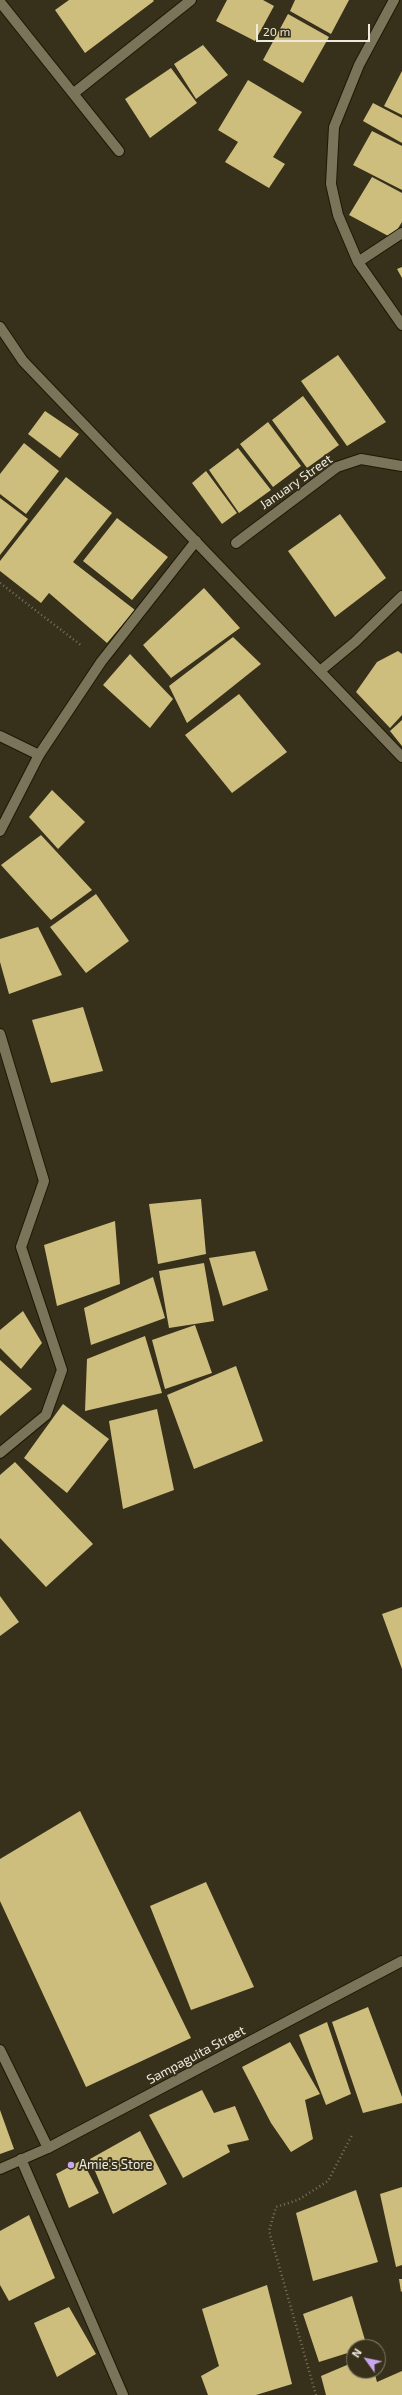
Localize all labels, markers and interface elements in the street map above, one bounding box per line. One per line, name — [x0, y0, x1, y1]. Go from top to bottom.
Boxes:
scale bar — [258, 16, 372, 42]
text: 20 m — [263, 24, 290, 38]
street label: January Street — [257, 451, 335, 513]
street label: Sampaguita Street — [144, 2022, 248, 2088]
place label: Amie's Store — [79, 2157, 152, 2173]
marker: Amie's Store — [66, 2160, 76, 2170]
north arrow — [346, 2339, 386, 2379]
text: N — [349, 2346, 364, 2360]

